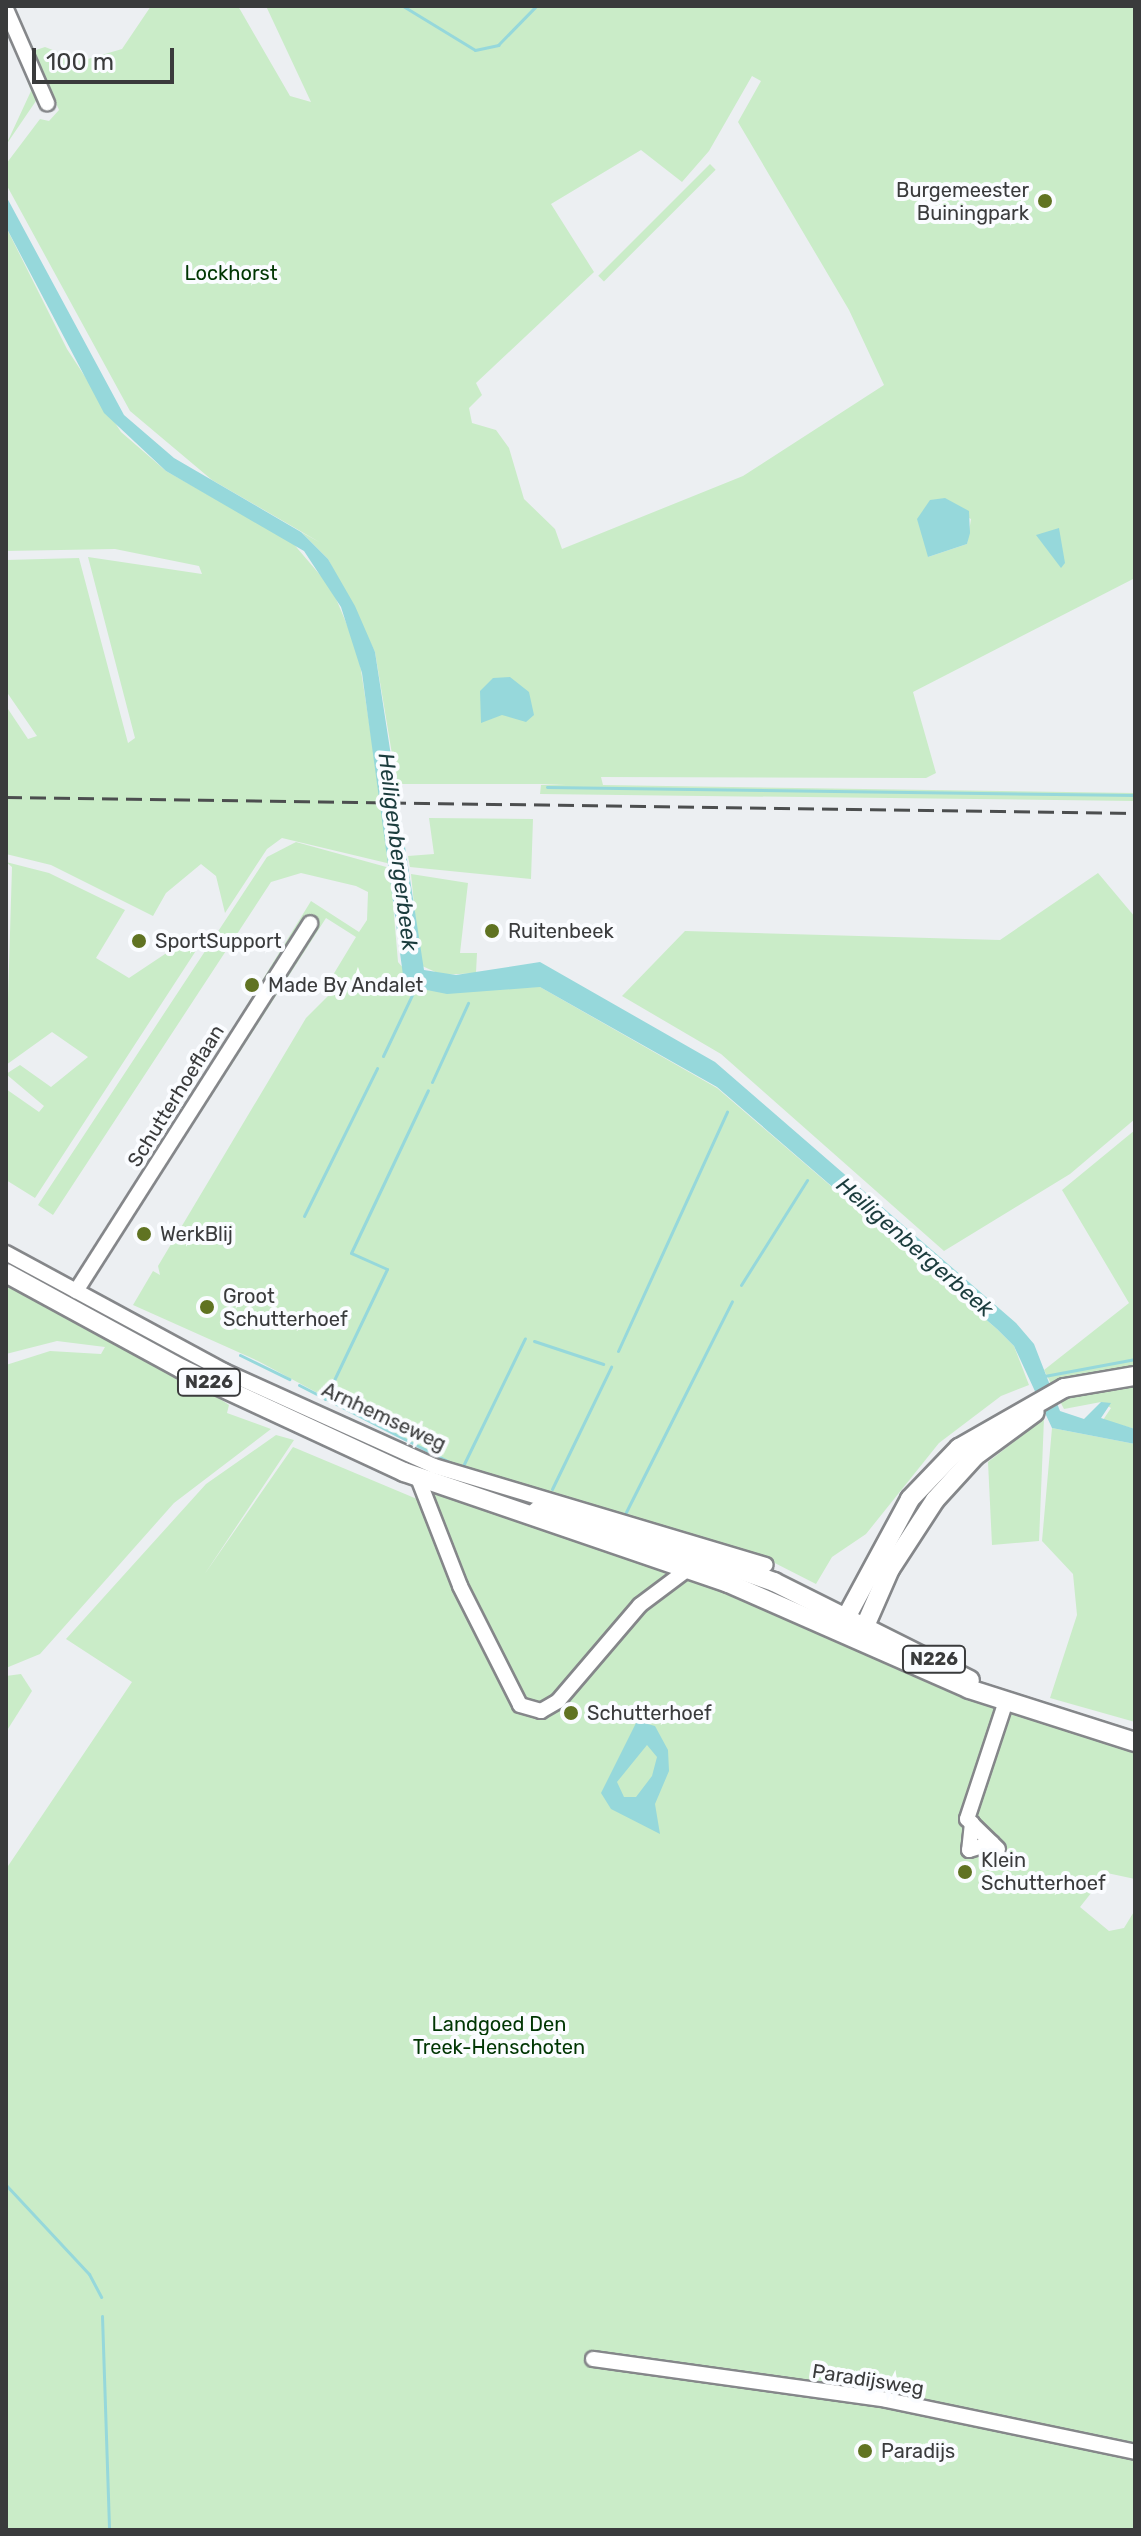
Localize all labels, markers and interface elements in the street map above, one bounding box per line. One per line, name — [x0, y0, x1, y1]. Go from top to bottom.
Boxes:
scale bar — [36, 32, 178, 82]
text: 100 m — [46, 48, 114, 76]
place label: Burgemeester Buiningpark — [896, 178, 1029, 225]
marker: Burgemeester Buiningpark — [1036, 192, 1054, 210]
park label: Lockhorst — [184, 261, 278, 285]
water label: Heiligenbergerbeek — [373, 752, 423, 952]
place label: Ruitenbeek — [508, 919, 614, 943]
marker: Ruitenbeek — [483, 922, 501, 940]
place label: SportSupport — [155, 929, 281, 953]
marker: SportSupport — [130, 932, 148, 950]
place label: Made By Andalet — [268, 973, 424, 997]
marker: Made By Andalet — [243, 976, 261, 994]
street label: Schutterhoeflaan — [123, 1020, 229, 1172]
water label: Heiligenbergerbeek — [831, 1172, 999, 1322]
place label: WerkBlij — [160, 1222, 233, 1246]
marker: WerkBlij — [135, 1225, 153, 1243]
place label: Groot Schutterhoef — [223, 1284, 348, 1331]
marker: Groot Schutterhoef — [198, 1298, 216, 1316]
road number: N226 — [175, 1368, 243, 1396]
street label: Arnhemseweg — [318, 1378, 450, 1456]
road number: N226 — [900, 1645, 968, 1673]
place label: Schutterhoef — [587, 1701, 712, 1725]
marker: Schutterhoef — [562, 1704, 580, 1722]
place label: Klein Schutterhoef — [981, 1848, 1106, 1895]
marker: Klein Schutterhoef — [956, 1863, 974, 1881]
park label: Landgoed Den Treek-Henschoten — [413, 2012, 585, 2059]
street label: Paradijsweg — [810, 2359, 926, 2401]
place label: Paradijs — [881, 2439, 955, 2463]
marker: Paradijs — [856, 2442, 874, 2460]

